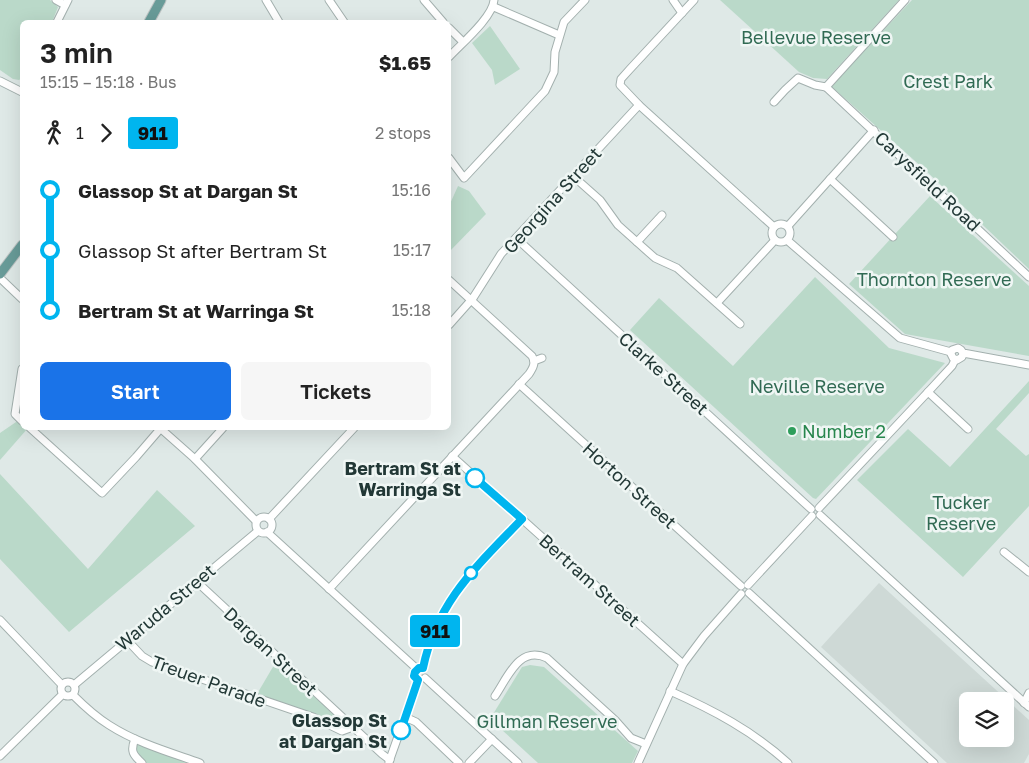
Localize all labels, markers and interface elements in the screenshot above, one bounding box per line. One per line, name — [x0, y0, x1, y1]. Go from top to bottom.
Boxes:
park label: Bellevue Reserve — [741, 26, 891, 48]
text: 3 min — [40, 36, 113, 69]
text: $1.65 — [379, 51, 431, 74]
park label: Crest Park — [903, 70, 993, 92]
text: 15:15 – 15:18 · Bus — [40, 72, 176, 92]
icon: walk — [40, 119, 68, 147]
icon: forward — [92, 119, 120, 147]
text: 911 — [138, 122, 168, 144]
text: 1 — [76, 123, 84, 143]
text: 2 stops — [375, 123, 431, 143]
street label: Carysfield Road — [871, 126, 985, 236]
street label: Georgina Street — [498, 142, 606, 258]
text: Glassop St at Dargan St — [78, 179, 298, 202]
text: 15:16 — [392, 180, 431, 200]
text: Glassop St after Bertram St — [78, 239, 327, 262]
text: 15:17 — [393, 240, 431, 260]
park label: Thornton Reserve — [857, 268, 1011, 290]
text: Bertram St at Warringa St — [78, 299, 314, 322]
text: 15:18 — [392, 300, 431, 320]
street label: Clarke Street — [615, 327, 713, 419]
button: Start — [40, 362, 231, 420]
button: Tickets — [241, 362, 431, 420]
park label: Neville Reserve — [749, 375, 885, 397]
place label: Number 2 — [802, 420, 886, 442]
marker: Number 2 — [786, 425, 798, 437]
street label: Horton Street — [579, 437, 681, 533]
place label: Bertram St at Warringa St — [344, 457, 461, 500]
marker: Bertram St at Warringa St — [465, 468, 485, 488]
park label: Tucker Reserve — [926, 491, 996, 534]
street label: Bertram Street — [535, 529, 645, 631]
street label: Waruda Street — [111, 559, 219, 655]
unlabelled marker — [464, 566, 478, 580]
street label: Dargan Street — [220, 602, 322, 700]
line badge: 911 — [406, 615, 464, 647]
text: 911 — [420, 620, 450, 642]
street label: Treuer Parade — [149, 650, 269, 712]
map controls — [959, 692, 1014, 747]
button: layers — [959, 692, 1014, 747]
place label: Glassop St at Dargan St — [279, 709, 387, 752]
park label: Gillman Reserve — [477, 710, 617, 732]
marker: Glassop St at Dargan St — [391, 720, 411, 740]

